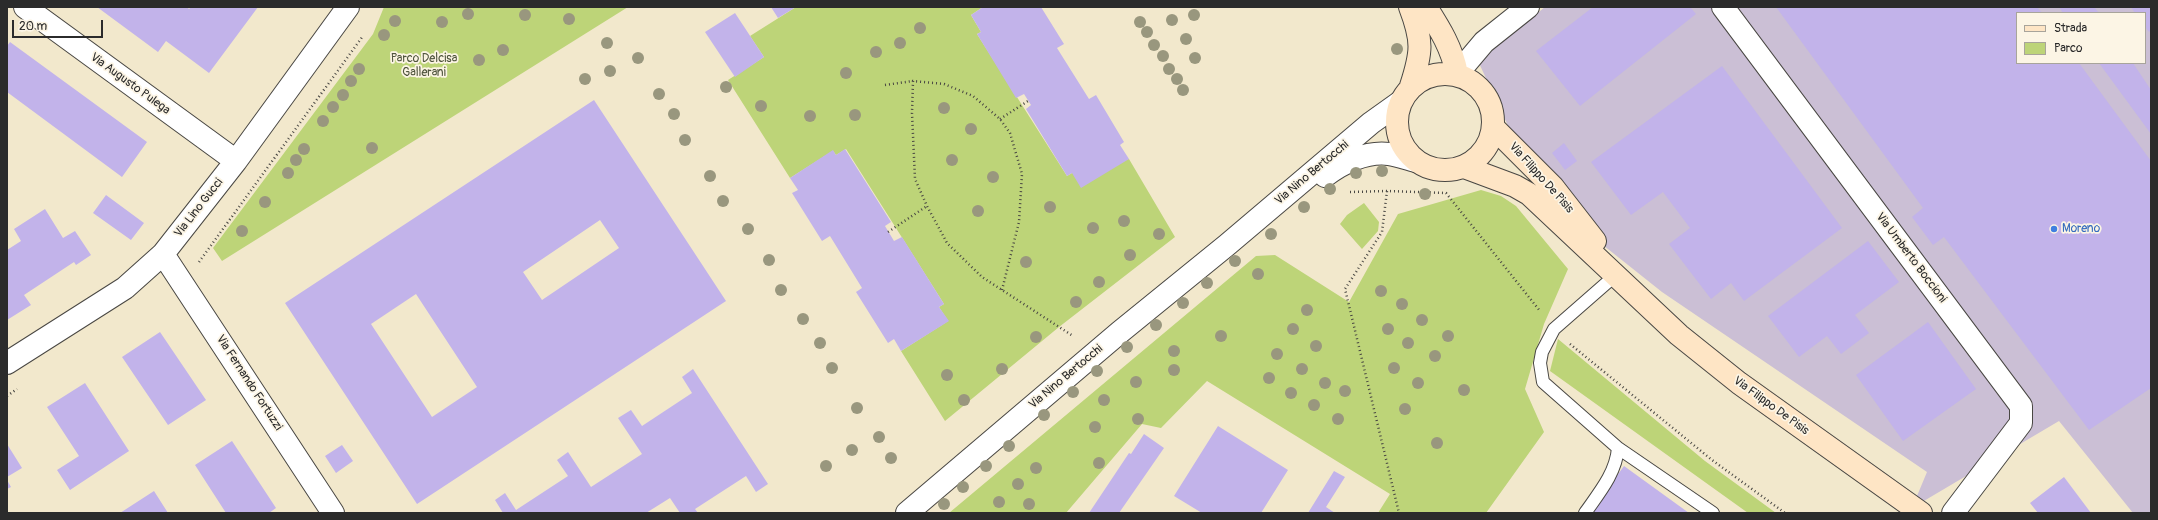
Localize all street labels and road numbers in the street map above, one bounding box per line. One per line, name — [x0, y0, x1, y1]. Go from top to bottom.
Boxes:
street label: Via Augusto Pulega — [87, 50, 173, 118]
street label: Via Nino Bertocchi — [1272, 138, 1352, 208]
street label: Via Filippo De Pisis — [1506, 140, 1576, 216]
street label: Via Lino Gucci — [172, 176, 226, 240]
street label: Via Umberto Boccioni — [1872, 210, 1950, 306]
street label: Via Fernando Fortuzzi — [213, 333, 285, 433]
street label: Via Nino Bertocchi — [1026, 342, 1106, 412]
street label: Via Filippo De Pisis — [1730, 374, 1812, 438]

